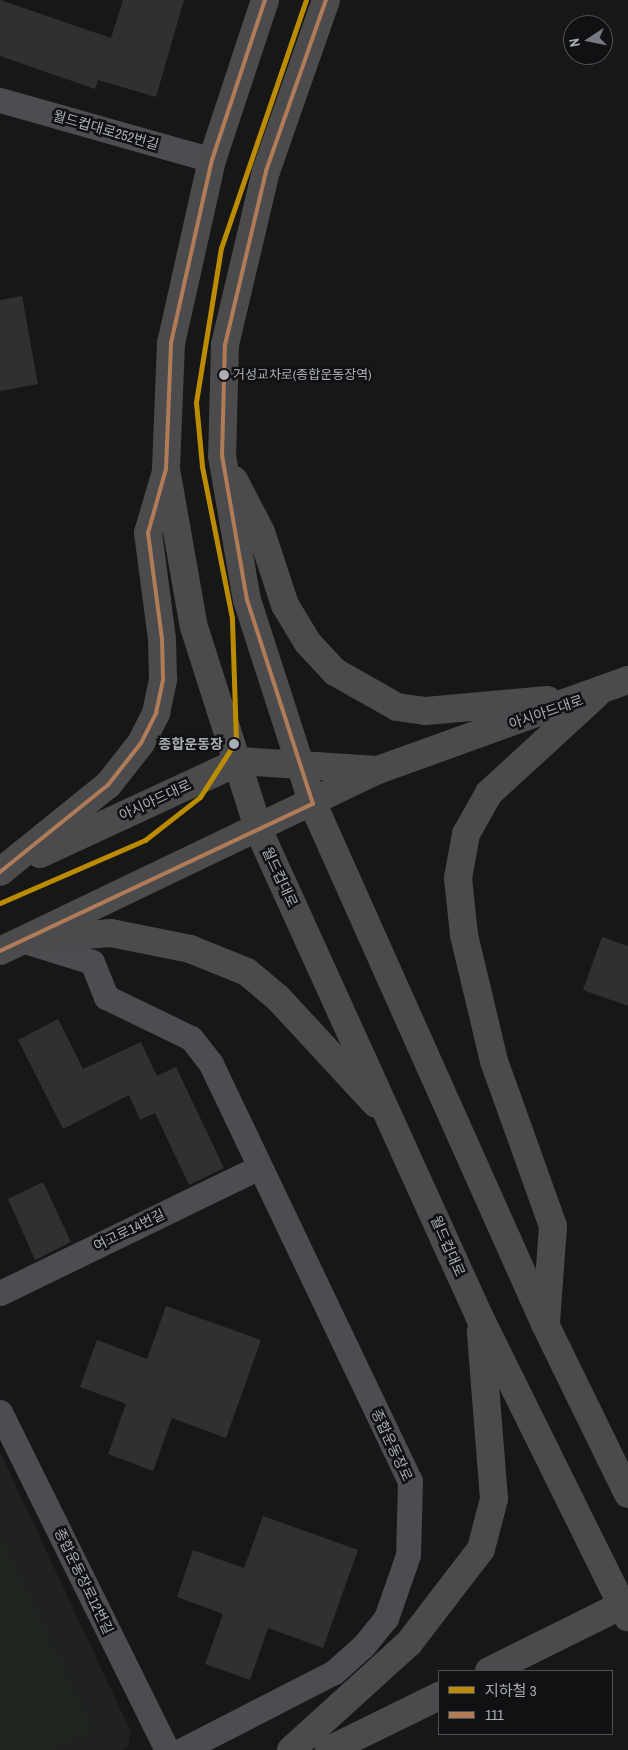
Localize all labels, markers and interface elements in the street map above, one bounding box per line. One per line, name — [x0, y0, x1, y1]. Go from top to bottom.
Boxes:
north arrow — [563, 15, 613, 65]
text: N — [565, 37, 584, 48]
street label: 월드컵대로252번길 — [51, 107, 161, 153]
place label: 거성교차로(종합운동장역) — [233, 367, 372, 383]
marker: 거성교차로(종합운동장역) — [219, 370, 229, 380]
street label: 아시아드대로 — [507, 691, 585, 733]
place label: 종합운동장 — [159, 736, 223, 752]
marker: 종합운동장 — [227, 737, 241, 751]
street label: 아시아드대로 — [116, 776, 194, 824]
street label: 월드컵대로 — [259, 844, 301, 910]
street label: 여고로14번길 — [91, 1206, 167, 1254]
street label: 월드컵대로 — [427, 1213, 469, 1279]
street label: 종합운동장로 — [368, 1406, 416, 1484]
street label: 종합운동장로12번길 — [51, 1525, 117, 1637]
legend — [438, 1670, 613, 1735]
text: 지하철 3 — [485, 1680, 537, 1701]
text: 111 — [485, 1704, 504, 1725]

